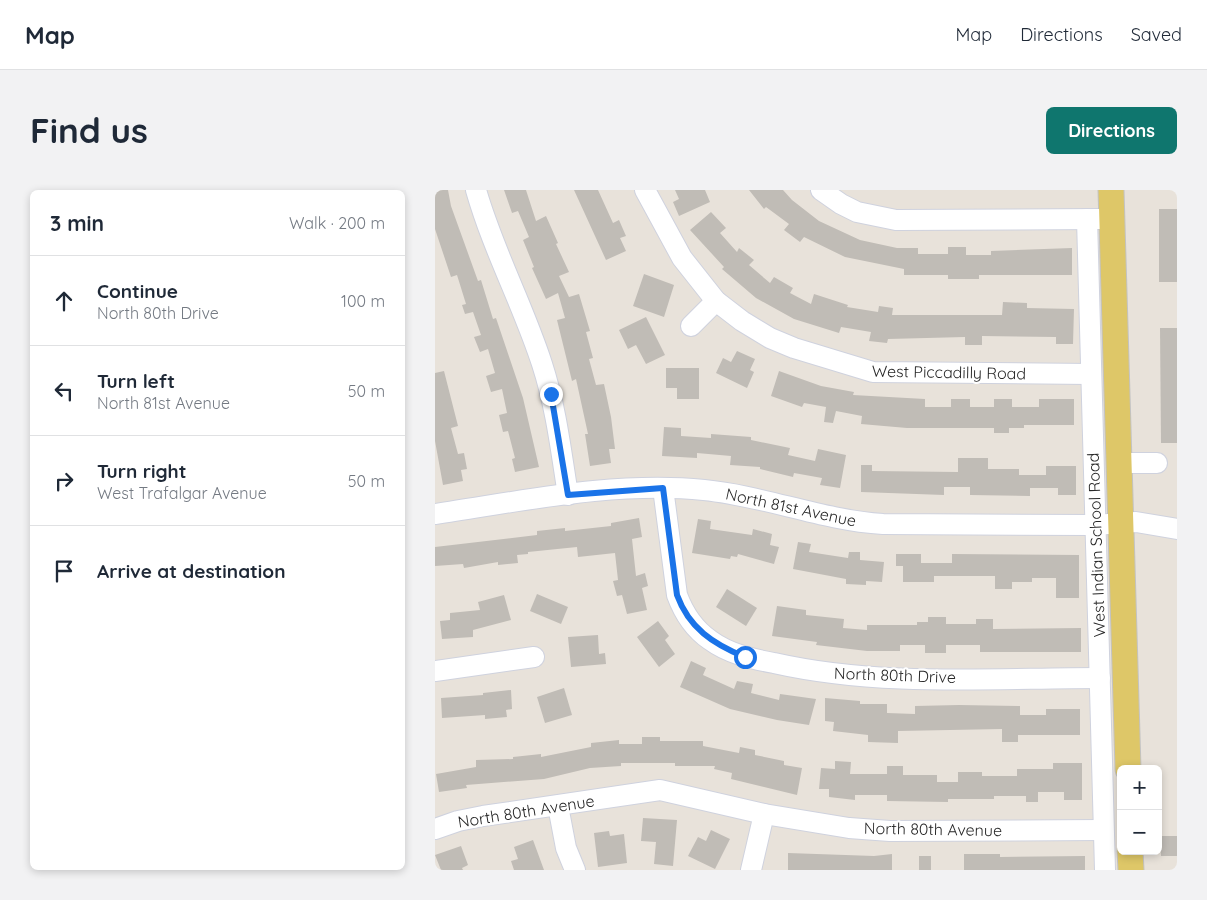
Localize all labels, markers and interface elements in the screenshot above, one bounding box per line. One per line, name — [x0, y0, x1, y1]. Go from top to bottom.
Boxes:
text: Map — [25, 20, 75, 50]
text: Map — [955, 23, 992, 46]
text: Directions — [1020, 23, 1103, 46]
text: Saved — [1131, 23, 1182, 46]
button: Directions — [1046, 107, 1177, 154]
text: Find us — [30, 108, 148, 152]
text: 3 min — [50, 210, 104, 236]
text: Walk · 200 m — [289, 213, 385, 233]
text: Continue — [97, 279, 178, 303]
icon: ahead — [50, 287, 78, 315]
text: 100 m — [341, 291, 385, 311]
text: North 80th Drive — [97, 303, 219, 323]
street label: West Piccadilly Road — [872, 361, 1026, 383]
text: Turn left — [97, 369, 175, 393]
icon: left — [50, 377, 78, 405]
text: 50 m — [348, 381, 385, 401]
route end — [540, 383, 563, 406]
text: North 81st Avenue — [97, 393, 230, 413]
street label: West Indian School Road — [1083, 452, 1109, 638]
text: Turn right — [97, 459, 186, 483]
icon: right — [50, 467, 78, 495]
text: 50 m — [348, 471, 385, 491]
text: West Trafalgar Avenue — [97, 483, 267, 503]
street label: North 81st Avenue — [724, 483, 858, 531]
icon: arrive — [50, 557, 78, 585]
text: Arrive at destination — [97, 559, 286, 583]
route start — [734, 646, 757, 669]
street label: North 80th Drive — [834, 663, 956, 687]
map controls — [1117, 765, 1162, 855]
button: + — [1117, 765, 1162, 810]
street label: North 80th Avenue — [456, 790, 596, 832]
button: − — [1117, 810, 1162, 855]
street label: North 80th Avenue — [864, 818, 1002, 840]

